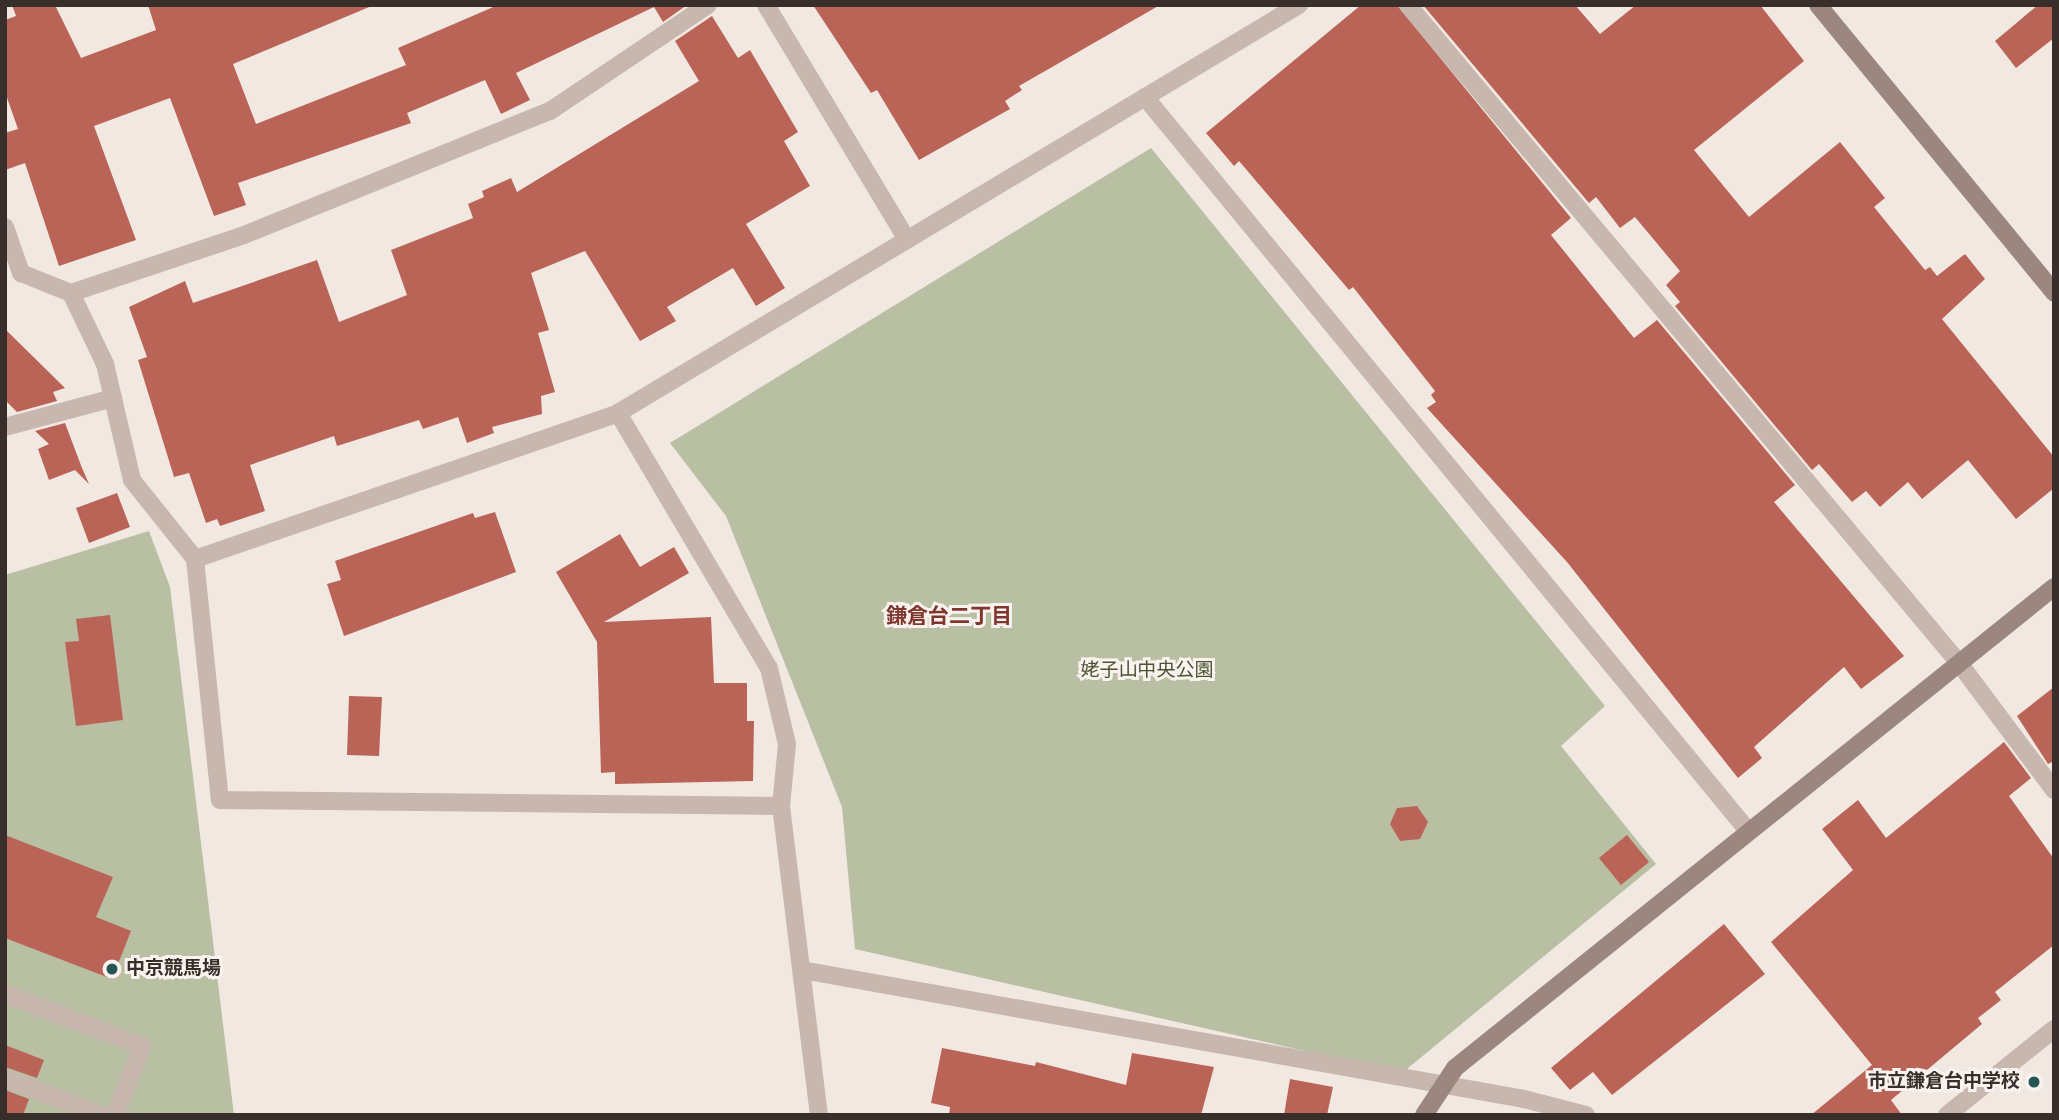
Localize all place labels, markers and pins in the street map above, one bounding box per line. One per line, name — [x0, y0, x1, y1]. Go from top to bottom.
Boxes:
place label: 中京競馬場 — [126, 958, 221, 980]
marker: 中京競馬場 — [104, 961, 120, 977]
place label: 市立鎌倉台中学校 — [1868, 1071, 2020, 1093]
marker: 市立鎌倉台中学校 — [2026, 1074, 2042, 1090]

